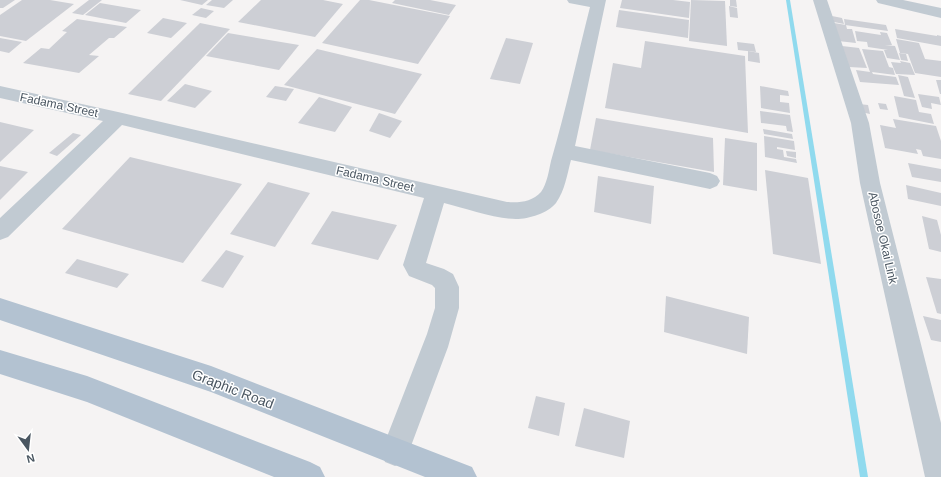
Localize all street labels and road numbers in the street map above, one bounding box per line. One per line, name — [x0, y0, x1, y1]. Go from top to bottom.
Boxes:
street label: Fadama Street — [19, 90, 100, 120]
street label: Fadama Street — [335, 163, 416, 195]
street label: Abosoe Okai Link — [866, 191, 901, 286]
street label: Graphic Road — [190, 366, 276, 412]

